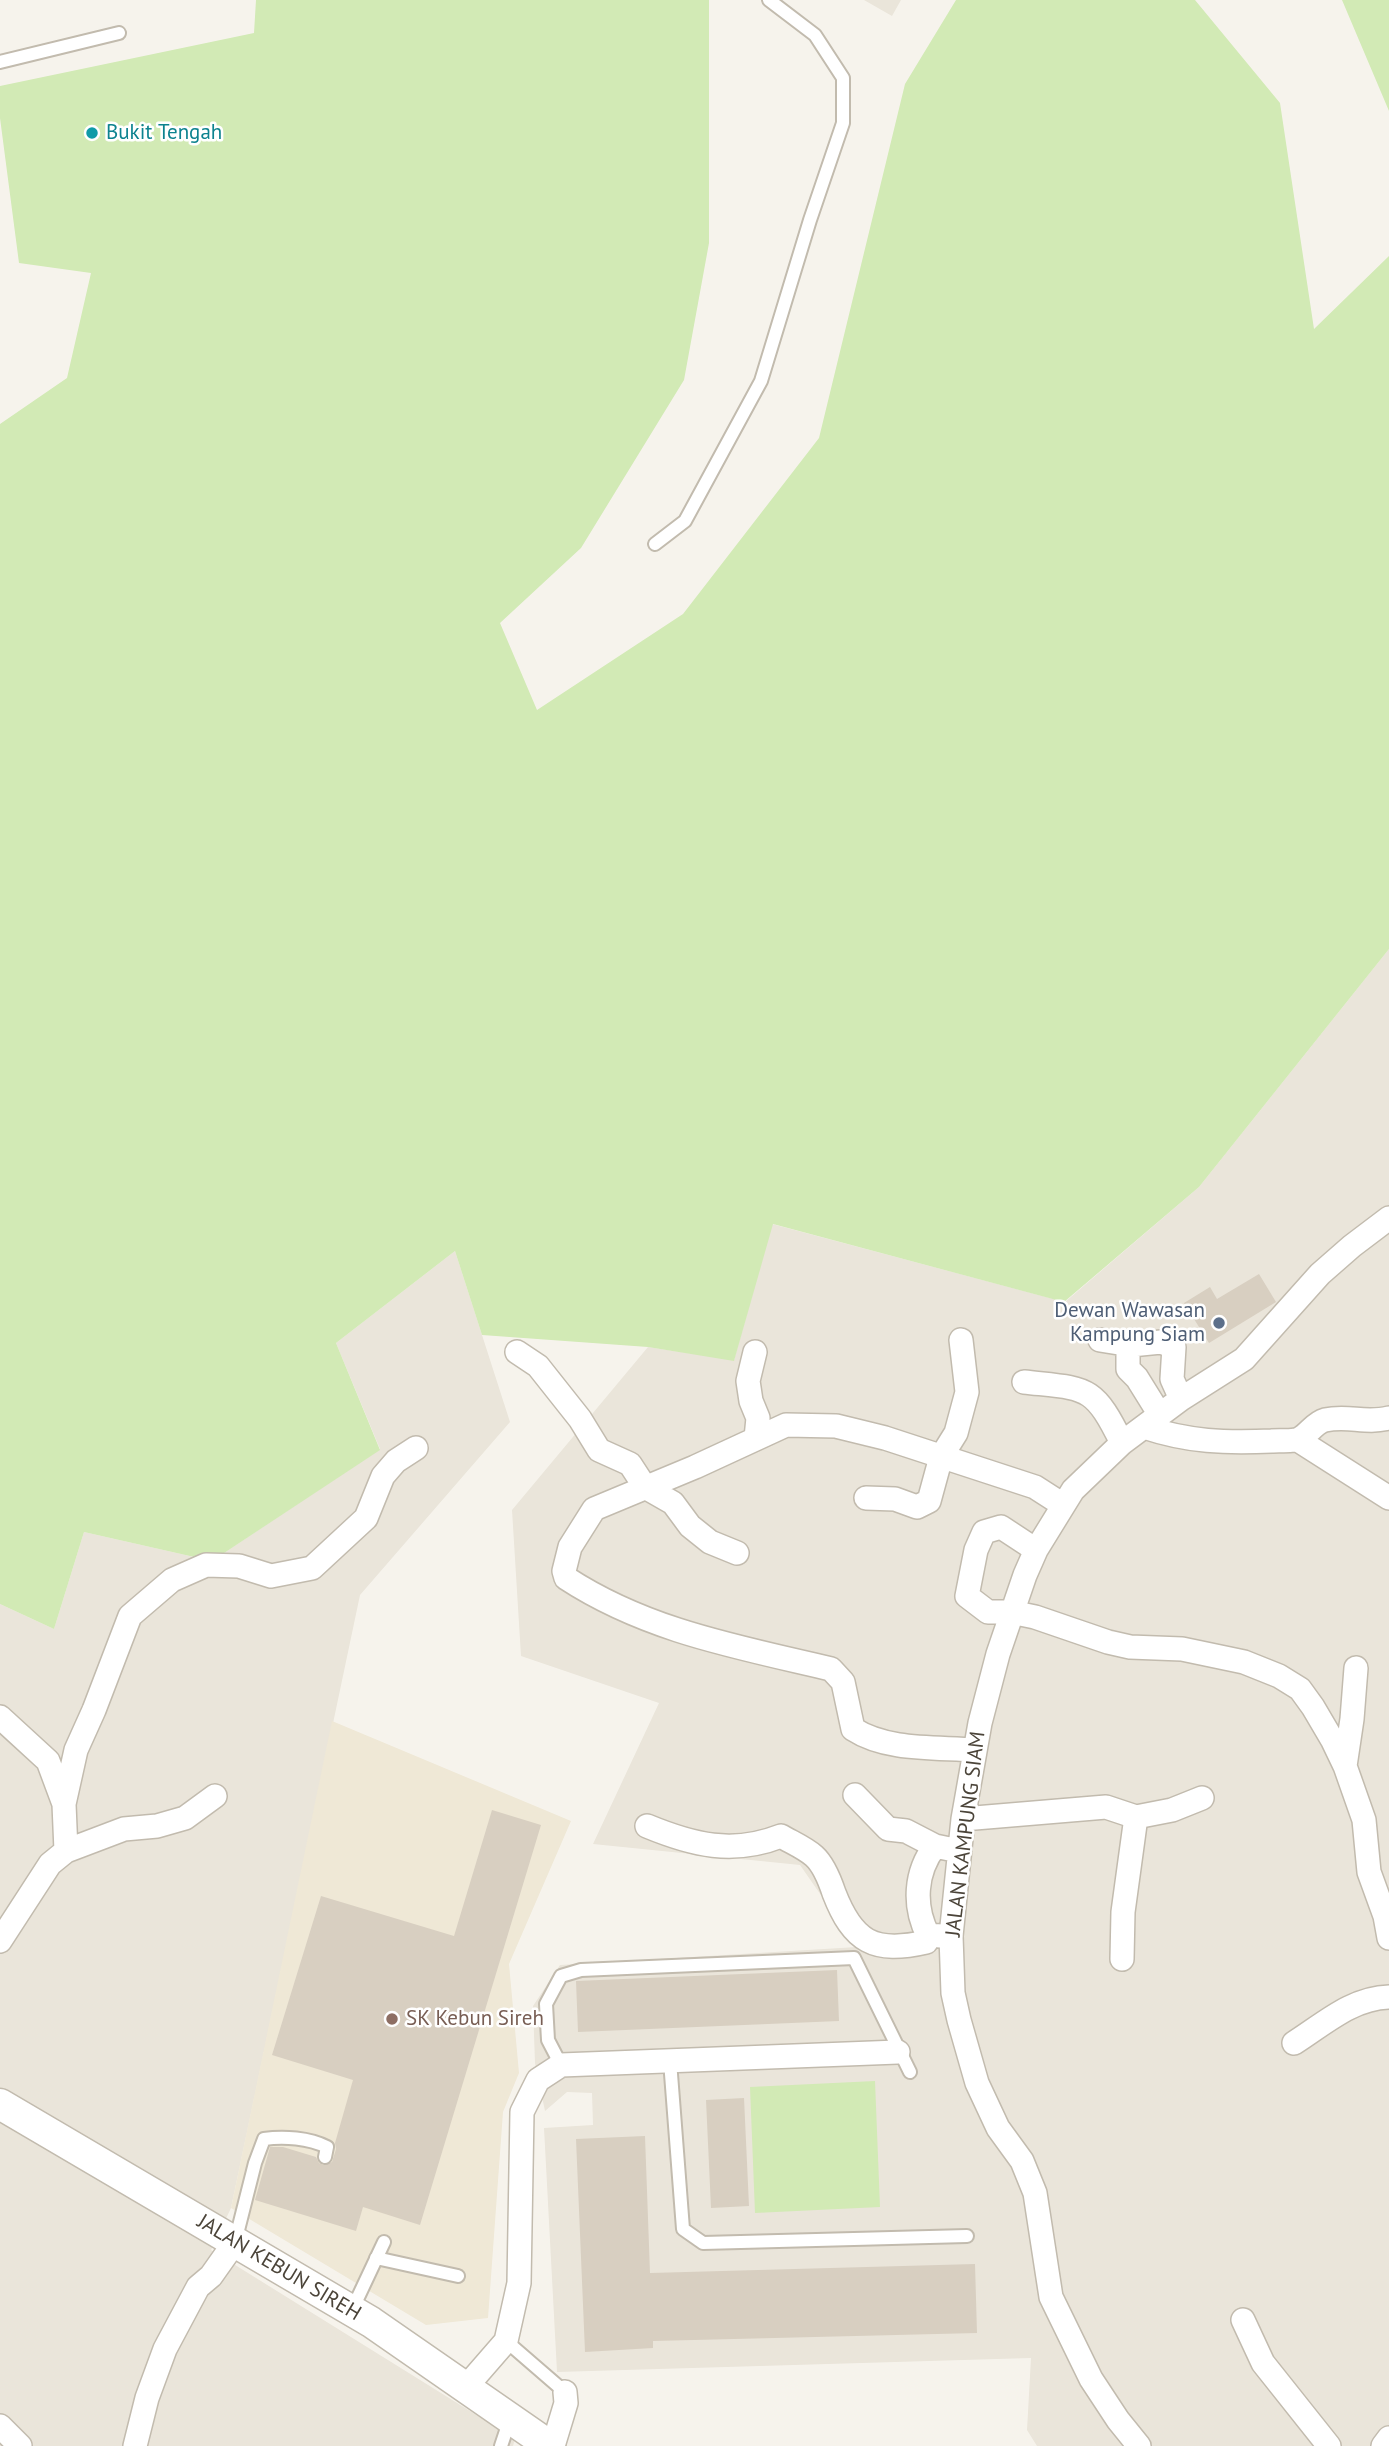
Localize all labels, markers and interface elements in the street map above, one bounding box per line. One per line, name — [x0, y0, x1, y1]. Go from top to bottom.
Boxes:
place label: Bukit Tengah — [106, 120, 222, 146]
marker: Bukit Tengah — [84, 125, 100, 141]
place label: Dewan Wawasan Kampung Siam — [1054, 1298, 1205, 1348]
marker: Dewan Wawasan Kampung Siam — [1211, 1315, 1227, 1331]
street label: JALAN KAMPUNG SIAM — [941, 1730, 991, 1938]
place label: SK Kebun Sireh — [406, 2006, 544, 2032]
marker: SK Kebun Sireh — [384, 2011, 400, 2027]
street label: JALAN KEBUN SIREH — [193, 2209, 365, 2327]

